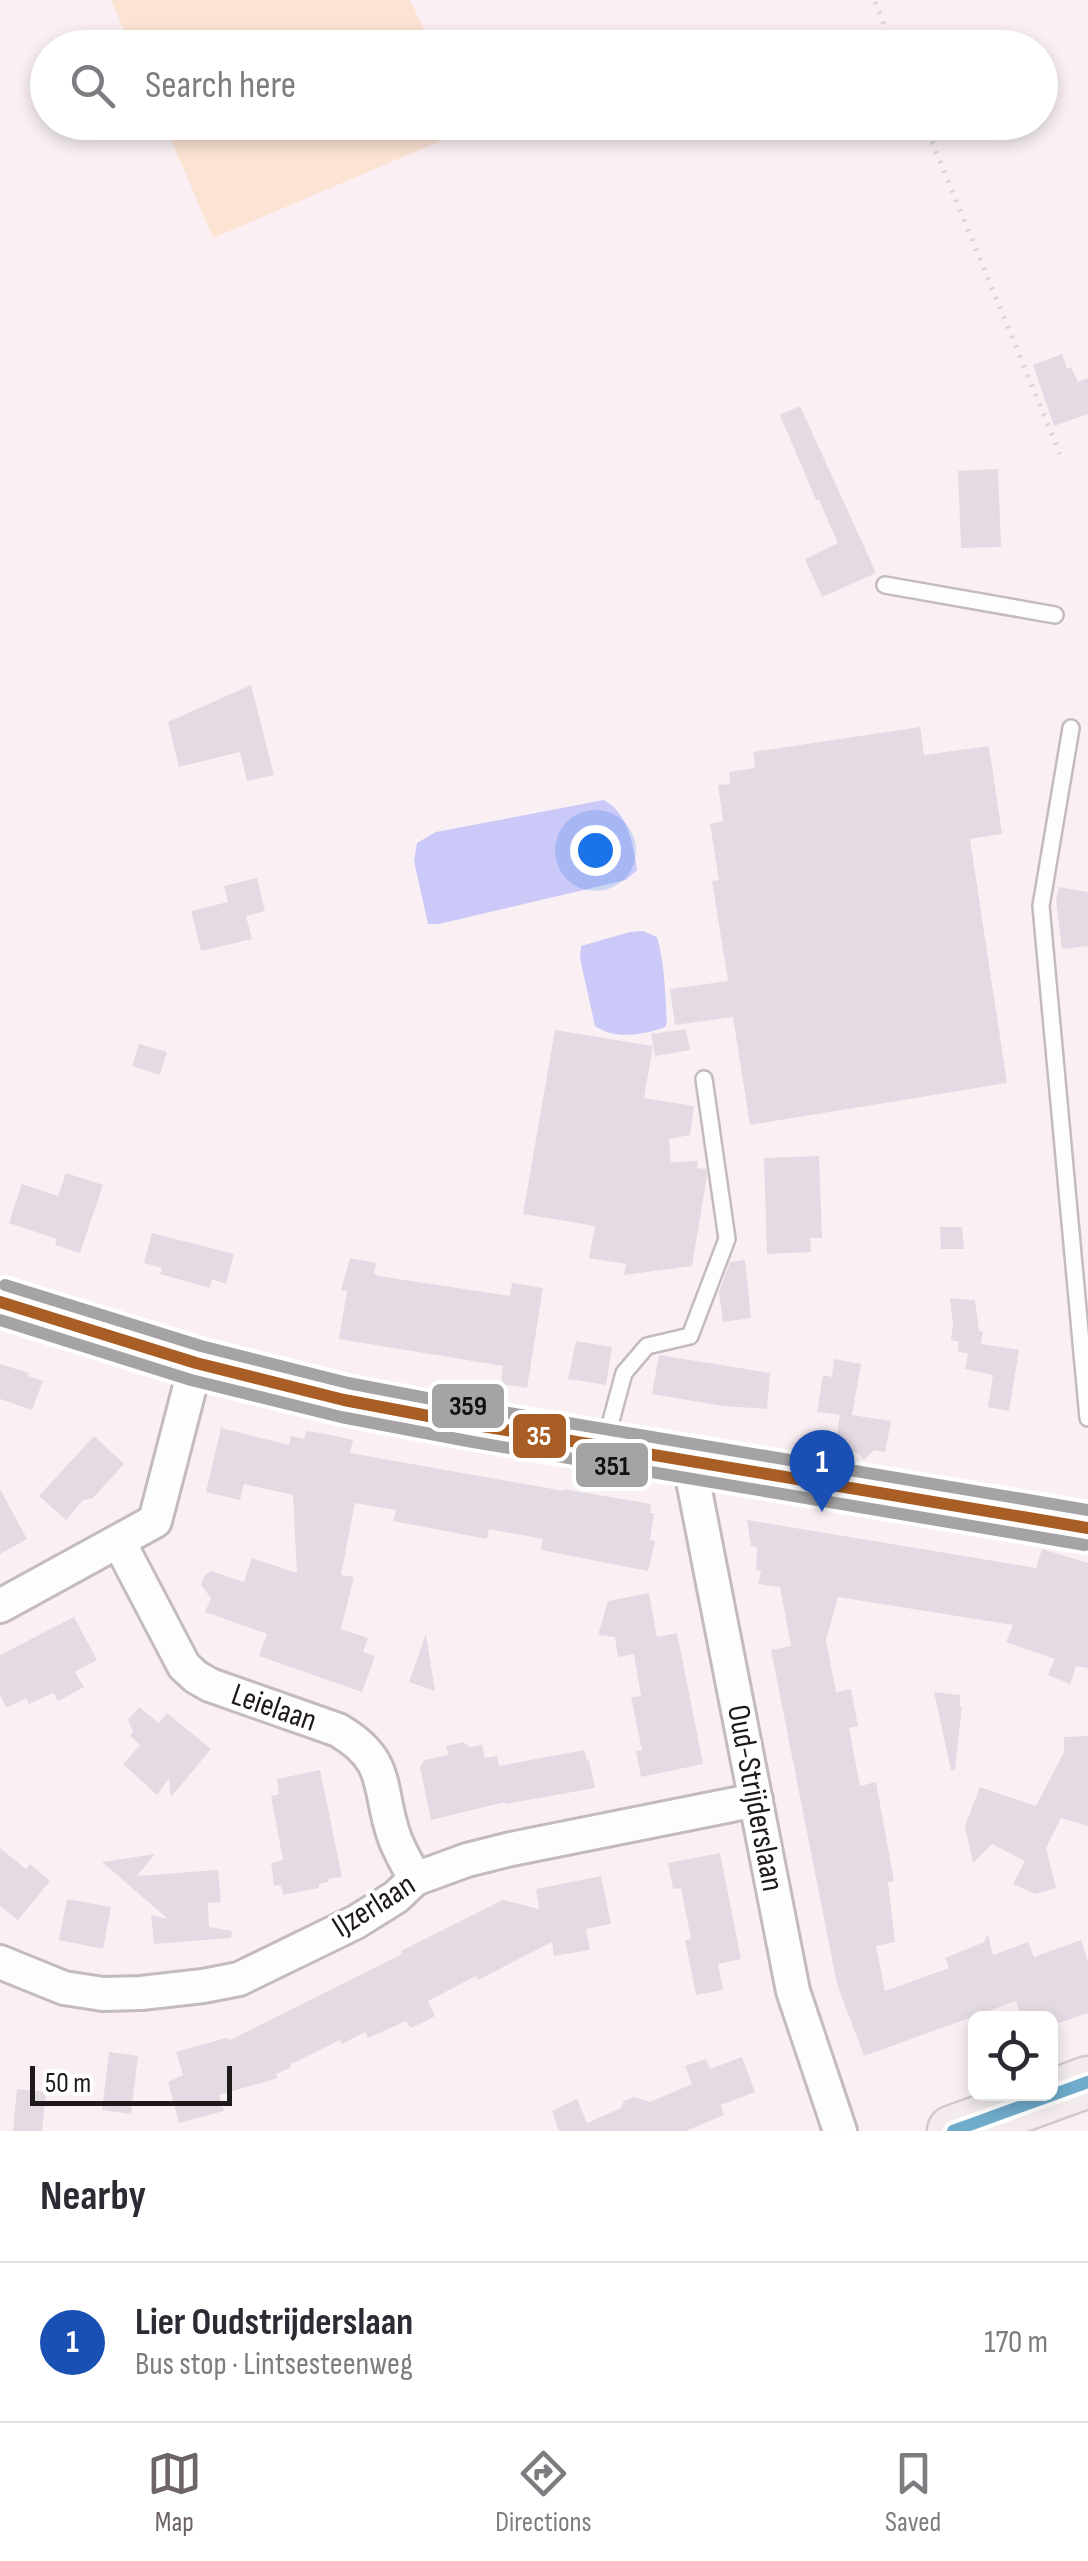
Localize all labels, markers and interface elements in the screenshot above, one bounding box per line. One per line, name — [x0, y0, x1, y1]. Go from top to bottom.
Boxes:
search box — [30, 30, 1058, 140]
icon: search — [65, 58, 120, 113]
text: Search here — [145, 63, 296, 108]
your location — [570, 825, 621, 876]
line badge: 359 — [430, 1382, 506, 1430]
text: 359 — [449, 1390, 487, 1423]
line badge: 35 — [511, 1412, 568, 1460]
text: 35 — [527, 1420, 551, 1453]
pin: 1 — [790, 1430, 854, 1512]
line badge: 351 — [574, 1441, 650, 1489]
text: 351 — [594, 1450, 630, 1483]
street label: Leielaan — [226, 1675, 322, 1741]
street label: Oud-Strijderslaan — [718, 1702, 792, 1894]
street label: IJzerlaan — [325, 1866, 423, 1946]
map controls — [968, 2011, 1058, 2101]
button: locate — [968, 2011, 1058, 2101]
scale bar — [30, 2061, 232, 2106]
text: 50 m — [45, 2067, 91, 2100]
text: Nearby — [40, 2171, 146, 2222]
text: Lier Oudstrijderslaan — [135, 2300, 413, 2345]
text: 1 — [66, 2323, 79, 2362]
text: 170 m — [984, 2323, 1048, 2362]
text: Bus stop · Lintsesteenweg — [135, 2345, 413, 2384]
tab: Map — [147, 2446, 202, 2539]
tab: Directions — [495, 2446, 592, 2539]
tab: Saved — [885, 2446, 941, 2539]

